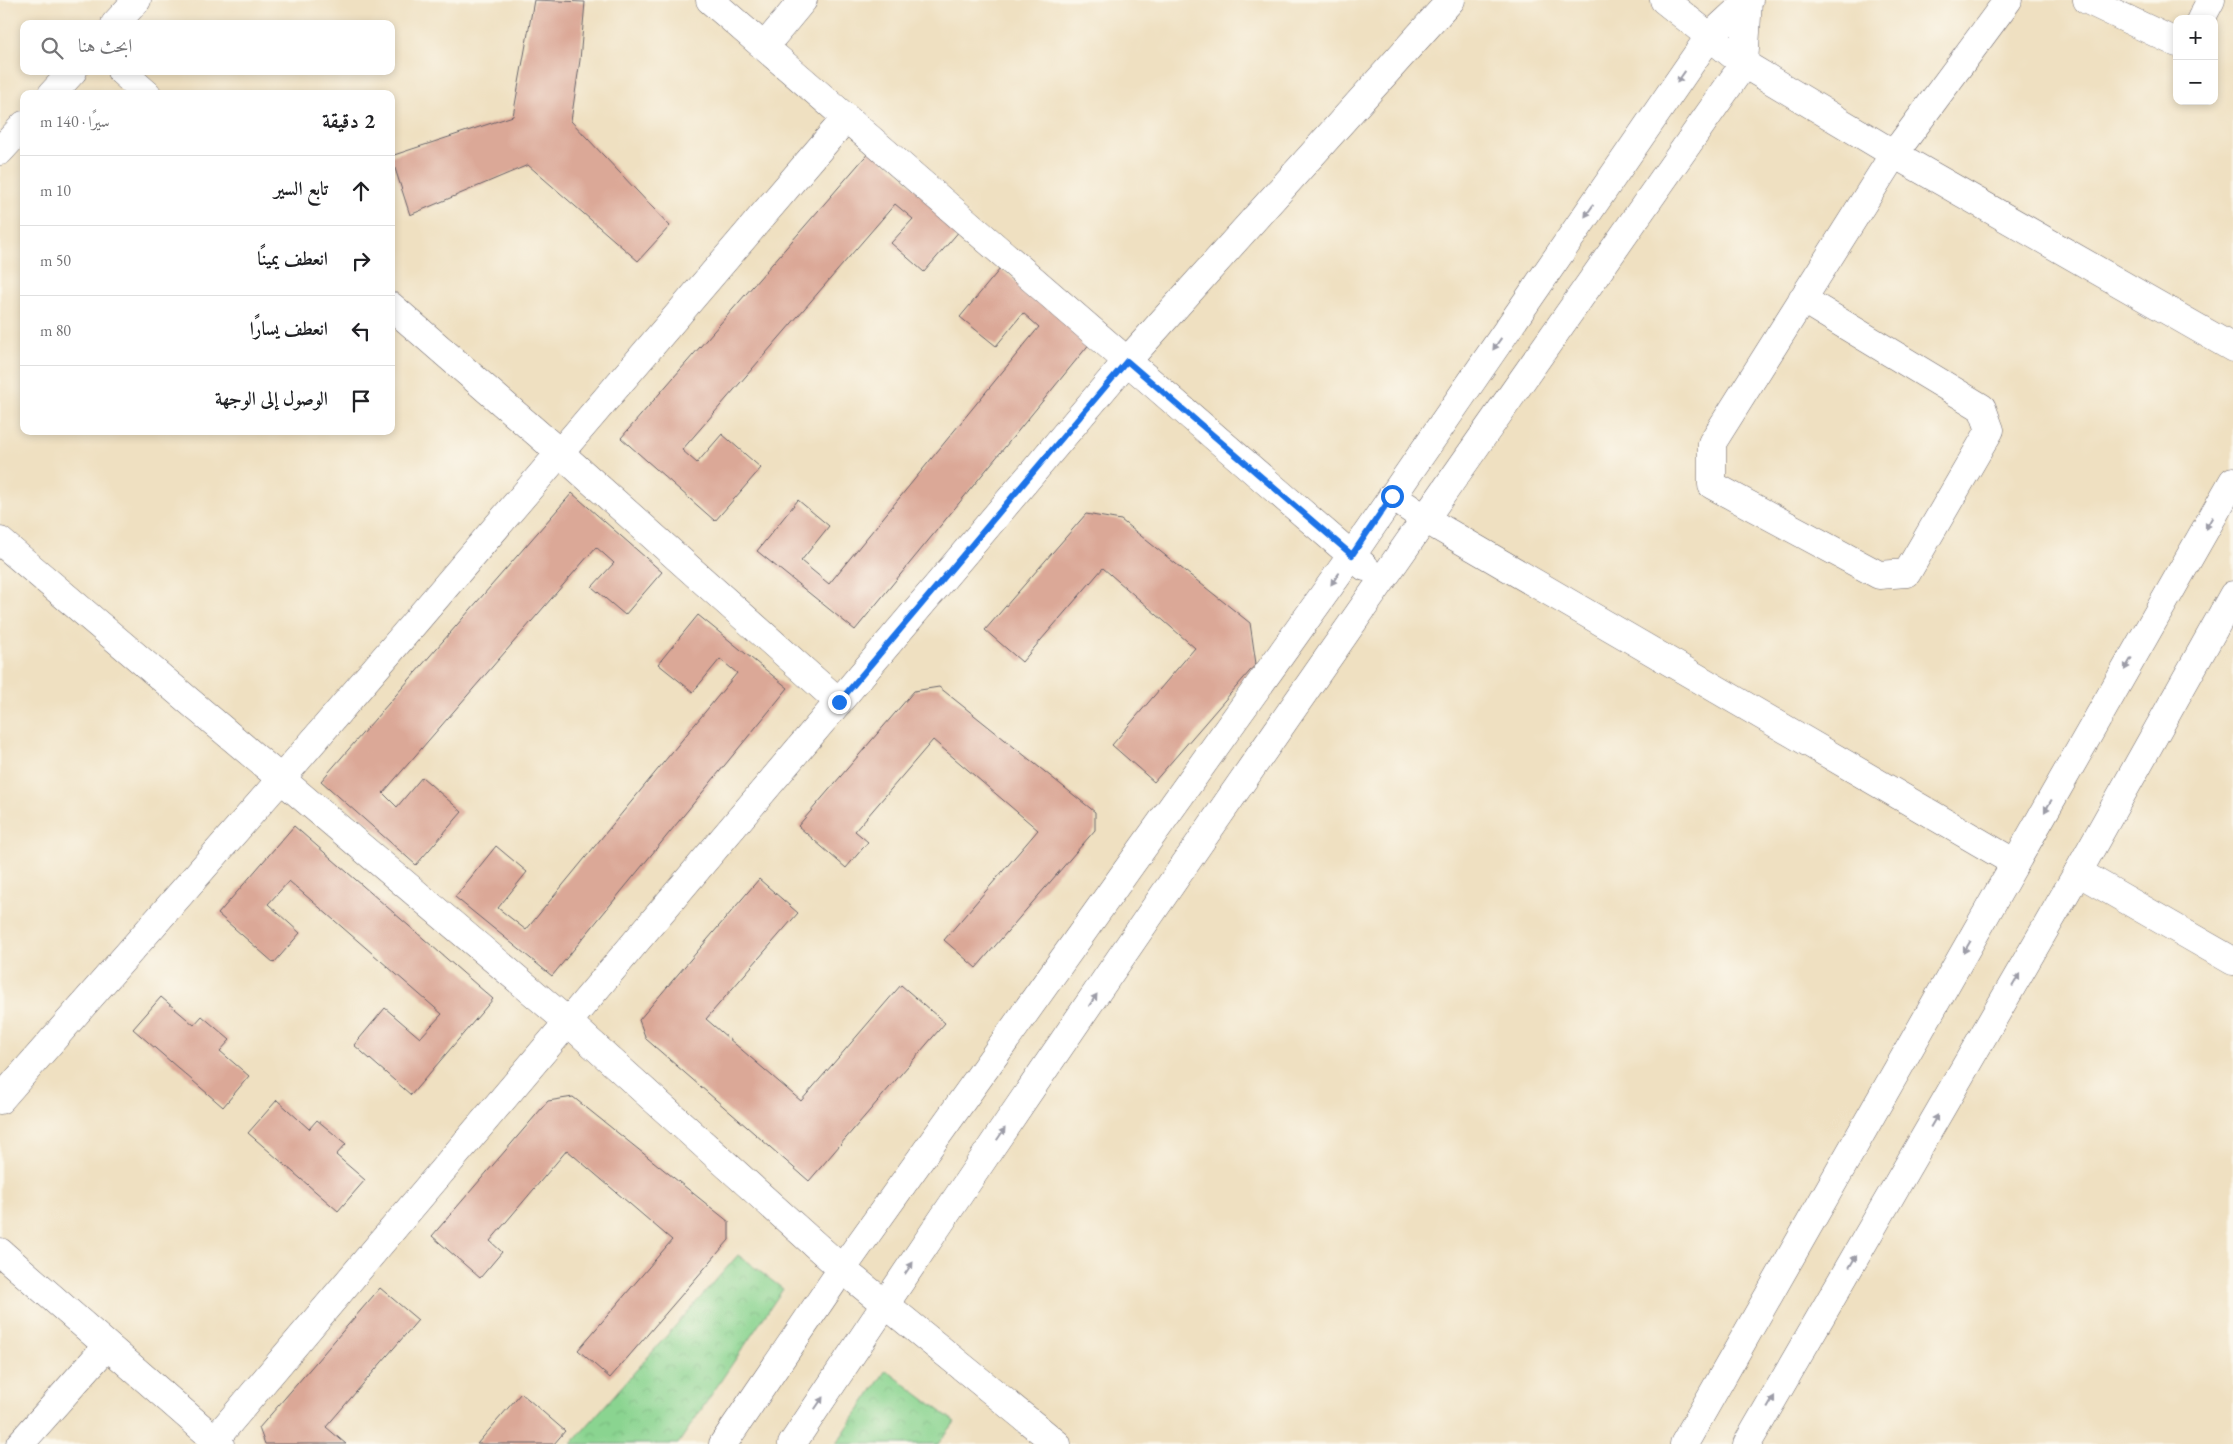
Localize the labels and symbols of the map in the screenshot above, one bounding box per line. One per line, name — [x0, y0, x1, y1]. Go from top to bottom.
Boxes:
one-way arrow — [1676, 70, 1686, 84]
one-way arrow — [1584, 204, 1594, 217]
one-way arrow — [1492, 338, 1502, 351]
route start — [1381, 485, 1404, 508]
one-way arrow — [2205, 516, 2213, 531]
one-way arrow — [1330, 572, 1340, 586]
one-way arrow — [2124, 658, 2133, 671]
route end — [828, 691, 851, 714]
one-way arrow — [2043, 799, 2052, 812]
one-way arrow — [1963, 940, 1972, 953]
one-way arrow — [2011, 973, 2020, 987]
one-way arrow — [1088, 994, 1098, 1007]
one-way arrow — [1930, 1114, 1939, 1127]
one-way arrow — [996, 1128, 1006, 1141]
one-way arrow — [1849, 1254, 1857, 1269]
one-way arrow — [904, 1262, 914, 1275]
one-way arrow — [1767, 1395, 1776, 1408]
one-way arrow — [814, 1397, 824, 1410]

